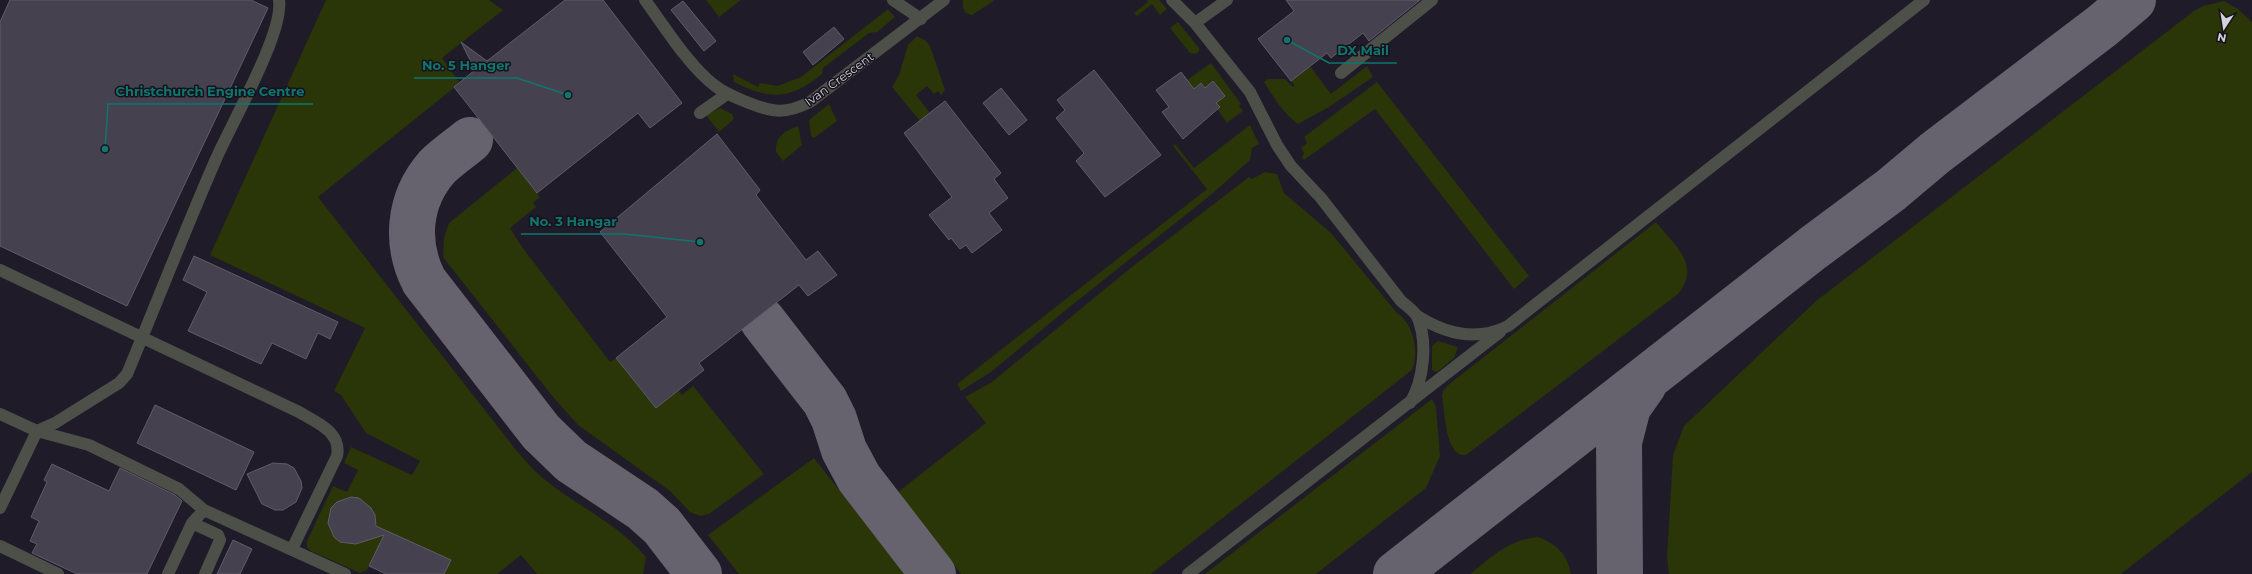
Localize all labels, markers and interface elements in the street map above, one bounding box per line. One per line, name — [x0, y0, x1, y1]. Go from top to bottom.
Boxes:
north arrow — [2204, 8, 2244, 48]
text: N — [2216, 30, 2228, 46]
callout: DX Mail — [1329, 38, 1397, 63]
text: DX Mail — [1337, 42, 1389, 58]
street label: Ivan Crescent — [802, 49, 876, 109]
callout: No. 5 Hanger — [414, 53, 517, 78]
text: No. 5 Hanger — [422, 57, 510, 73]
callout: Christchurch Engine Centre — [108, 79, 313, 104]
text: Christchurch Engine Centre — [116, 83, 304, 99]
callout: No. 3 Hangar — [521, 209, 625, 234]
text: No. 3 Hangar — [529, 213, 617, 229]

